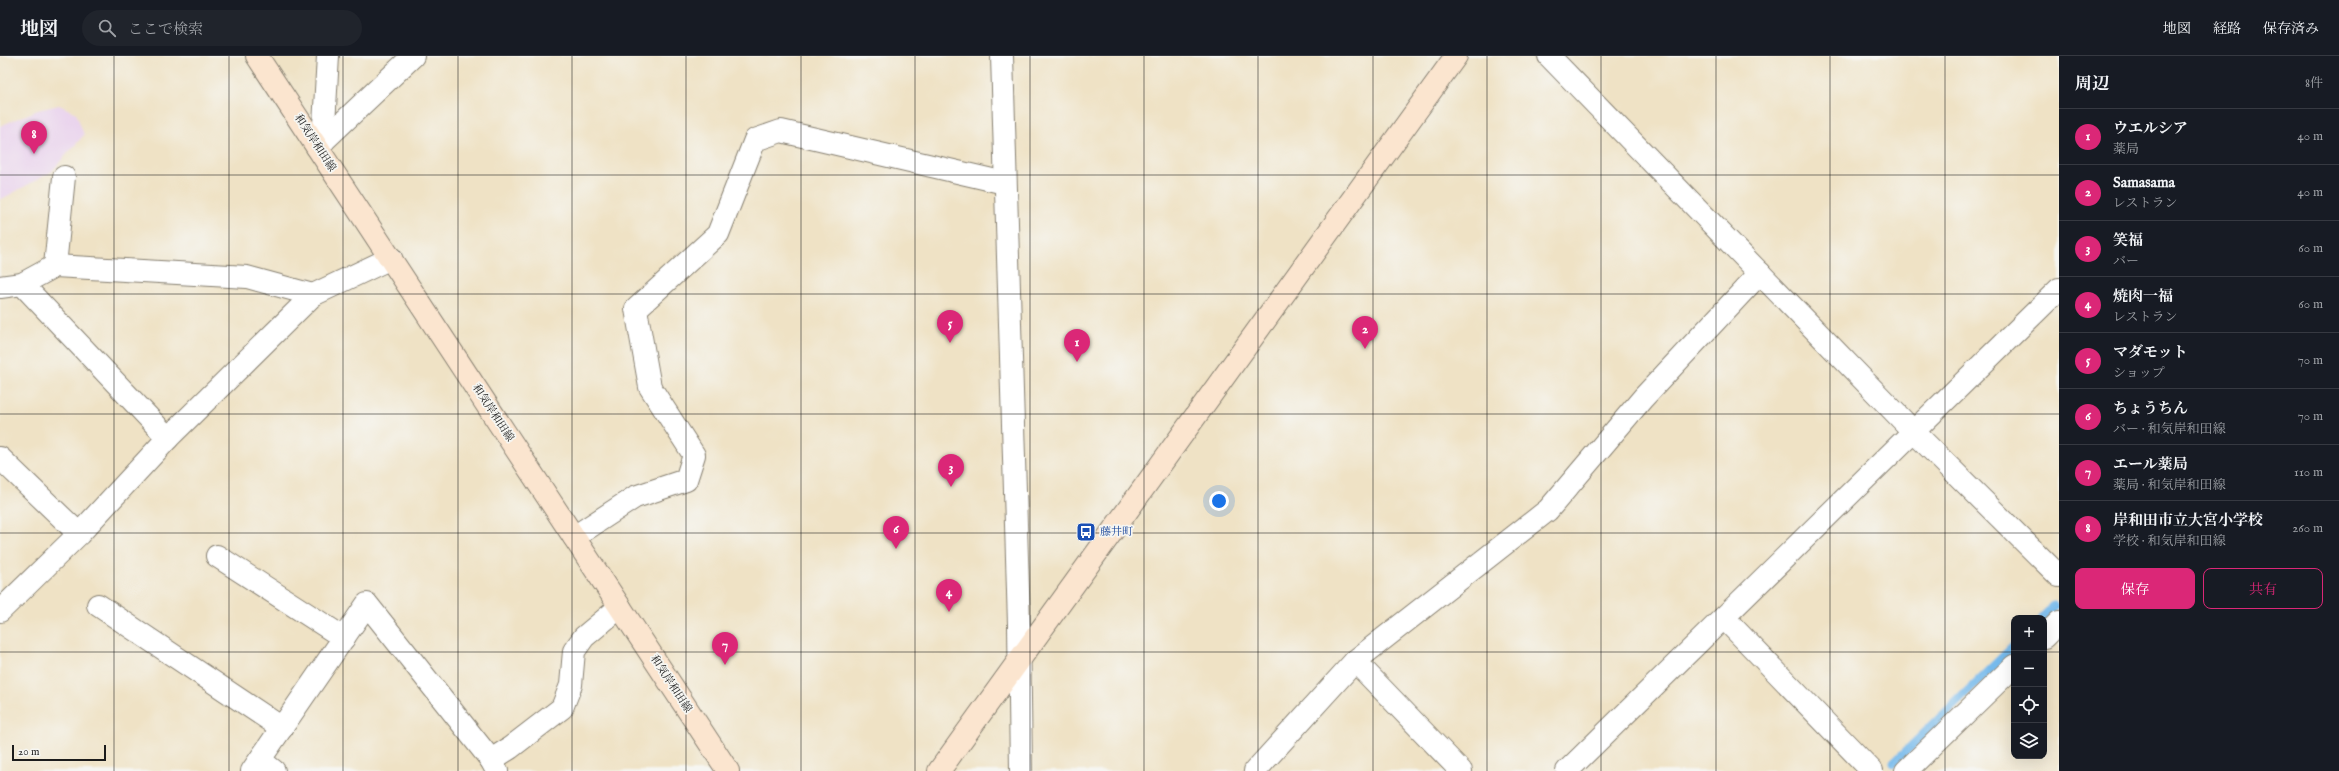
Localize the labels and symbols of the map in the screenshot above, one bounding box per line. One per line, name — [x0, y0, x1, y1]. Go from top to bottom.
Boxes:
street label: 和気岸和田線 — [291, 112, 339, 174]
pin: 8 — [21, 121, 47, 154]
pin: 5 — [937, 310, 963, 343]
pin: 2 — [1352, 316, 1378, 349]
pin: 1 — [1064, 329, 1090, 362]
street label: 和気岸和田線 — [469, 382, 517, 444]
pin: 3 — [938, 454, 964, 487]
your location — [1209, 491, 1229, 511]
pin: 6 — [883, 516, 909, 549]
bus stop icon: 藤井町 — [1075, 521, 1097, 543]
place label: 藤井町 — [1100, 525, 1133, 539]
pin: 4 — [936, 579, 962, 612]
pin: 7 — [712, 632, 738, 665]
street label: 和気岸和田線 — [647, 653, 695, 715]
scale bar — [12, 743, 106, 762]

